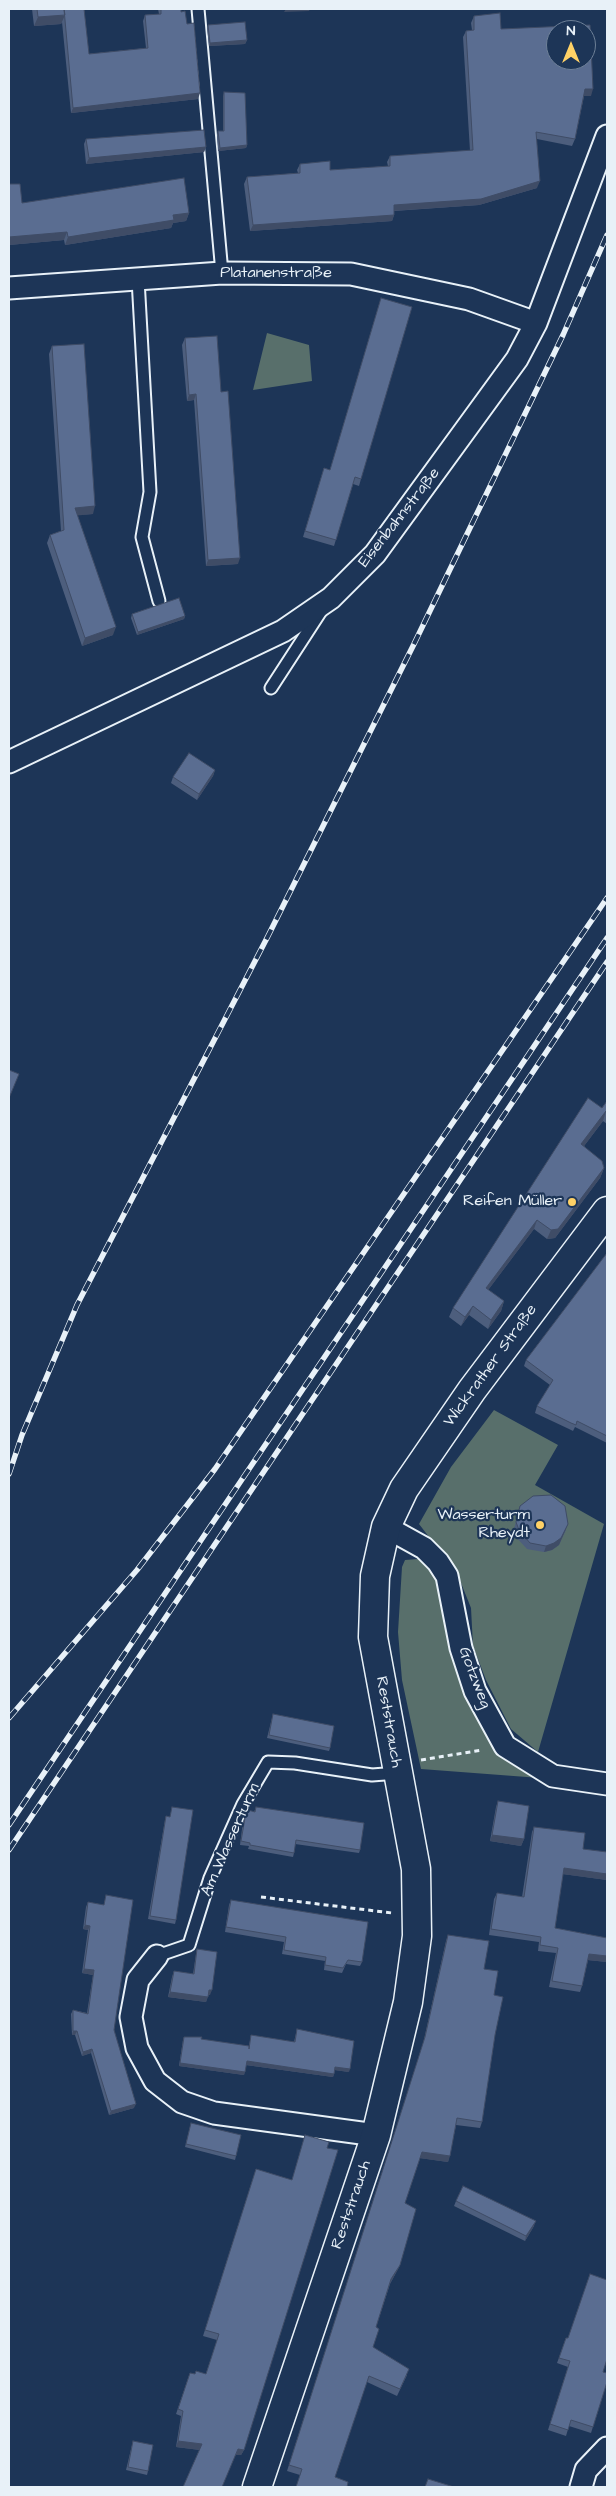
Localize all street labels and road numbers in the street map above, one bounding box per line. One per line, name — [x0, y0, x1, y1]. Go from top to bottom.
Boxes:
street label: Platanenstraße — [220, 264, 332, 284]
street label: Eisenbahnstraße — [355, 464, 445, 572]
street label: Wickrather Straße — [440, 1301, 542, 1431]
street label: Gotzweg — [454, 1645, 494, 1711]
street label: Reststrauch — [371, 1675, 405, 1769]
street label: Am Wasserturm — [197, 1780, 265, 1900]
street label: Reststrauch — [328, 2158, 376, 2252]

